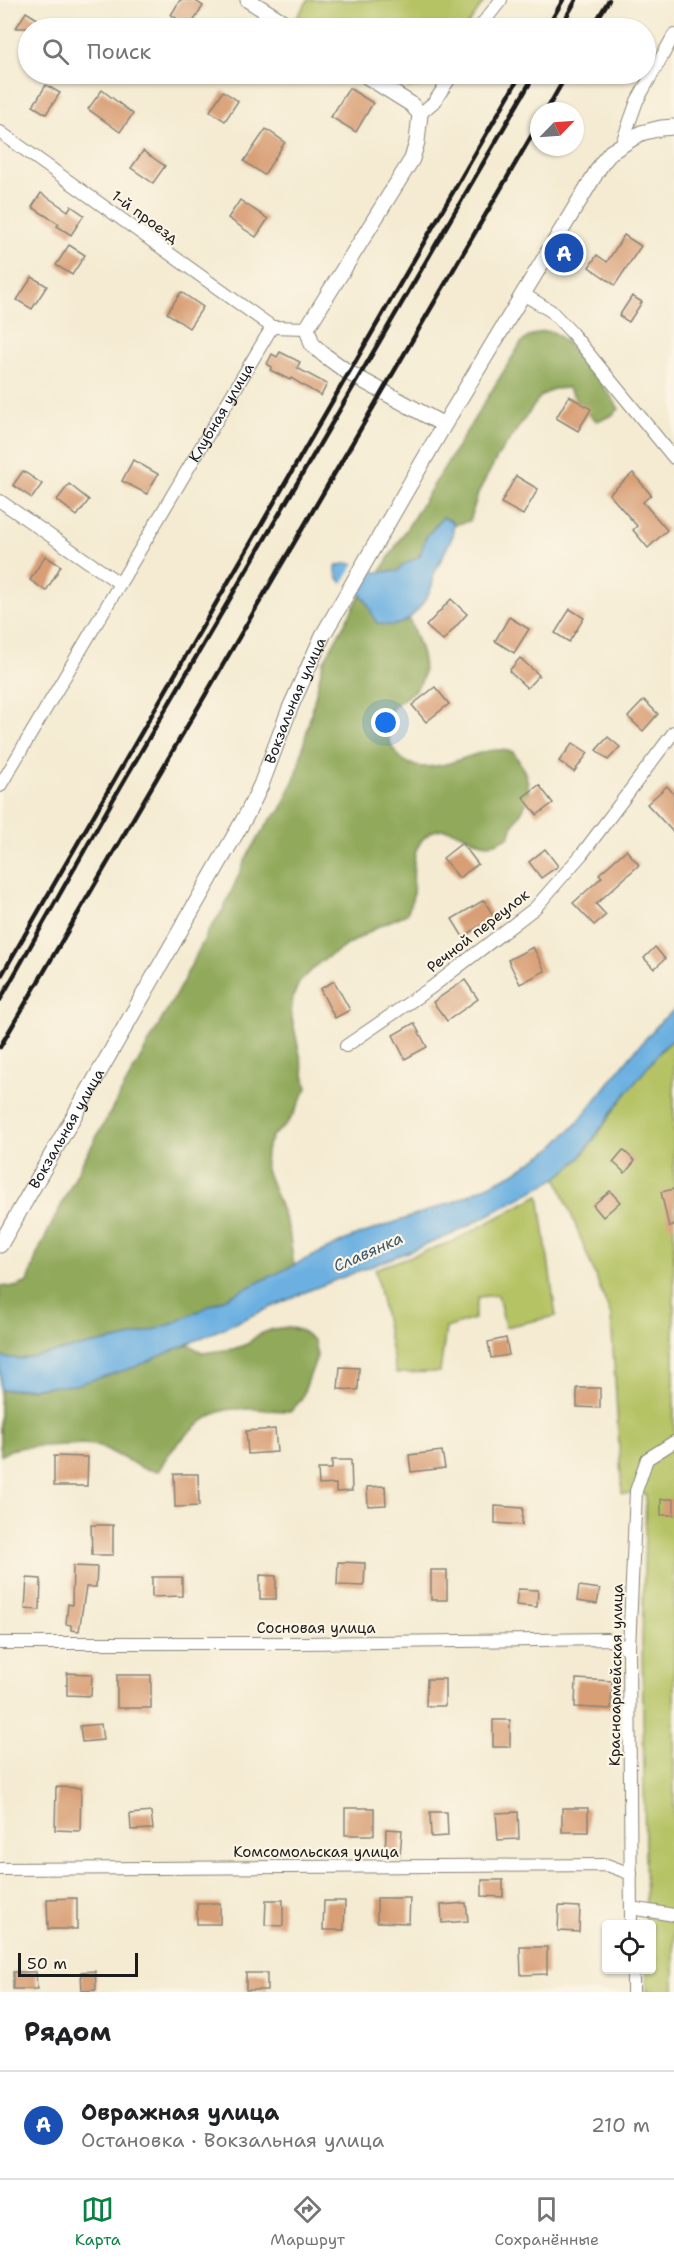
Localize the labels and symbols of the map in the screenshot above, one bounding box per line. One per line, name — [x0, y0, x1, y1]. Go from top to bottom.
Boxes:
north arrow — [530, 102, 584, 156]
street label: 1-й проезд — [107, 186, 183, 248]
pin: A — [544, 230, 584, 276]
street label: Клубная улица — [184, 359, 259, 466]
street label: Вокзальная улица — [260, 634, 331, 767]
your location — [371, 708, 400, 737]
street label: Речной переулок — [423, 885, 533, 977]
street label: Вокзальная улица — [24, 1064, 109, 1192]
water label: Славянка — [330, 1227, 406, 1277]
street label: Красноармейская улица — [604, 1583, 628, 1766]
street label: Сосновая улица — [257, 1618, 376, 1638]
street label: Комсомольская улица — [233, 1842, 399, 1862]
scale bar — [18, 1950, 138, 1978]

